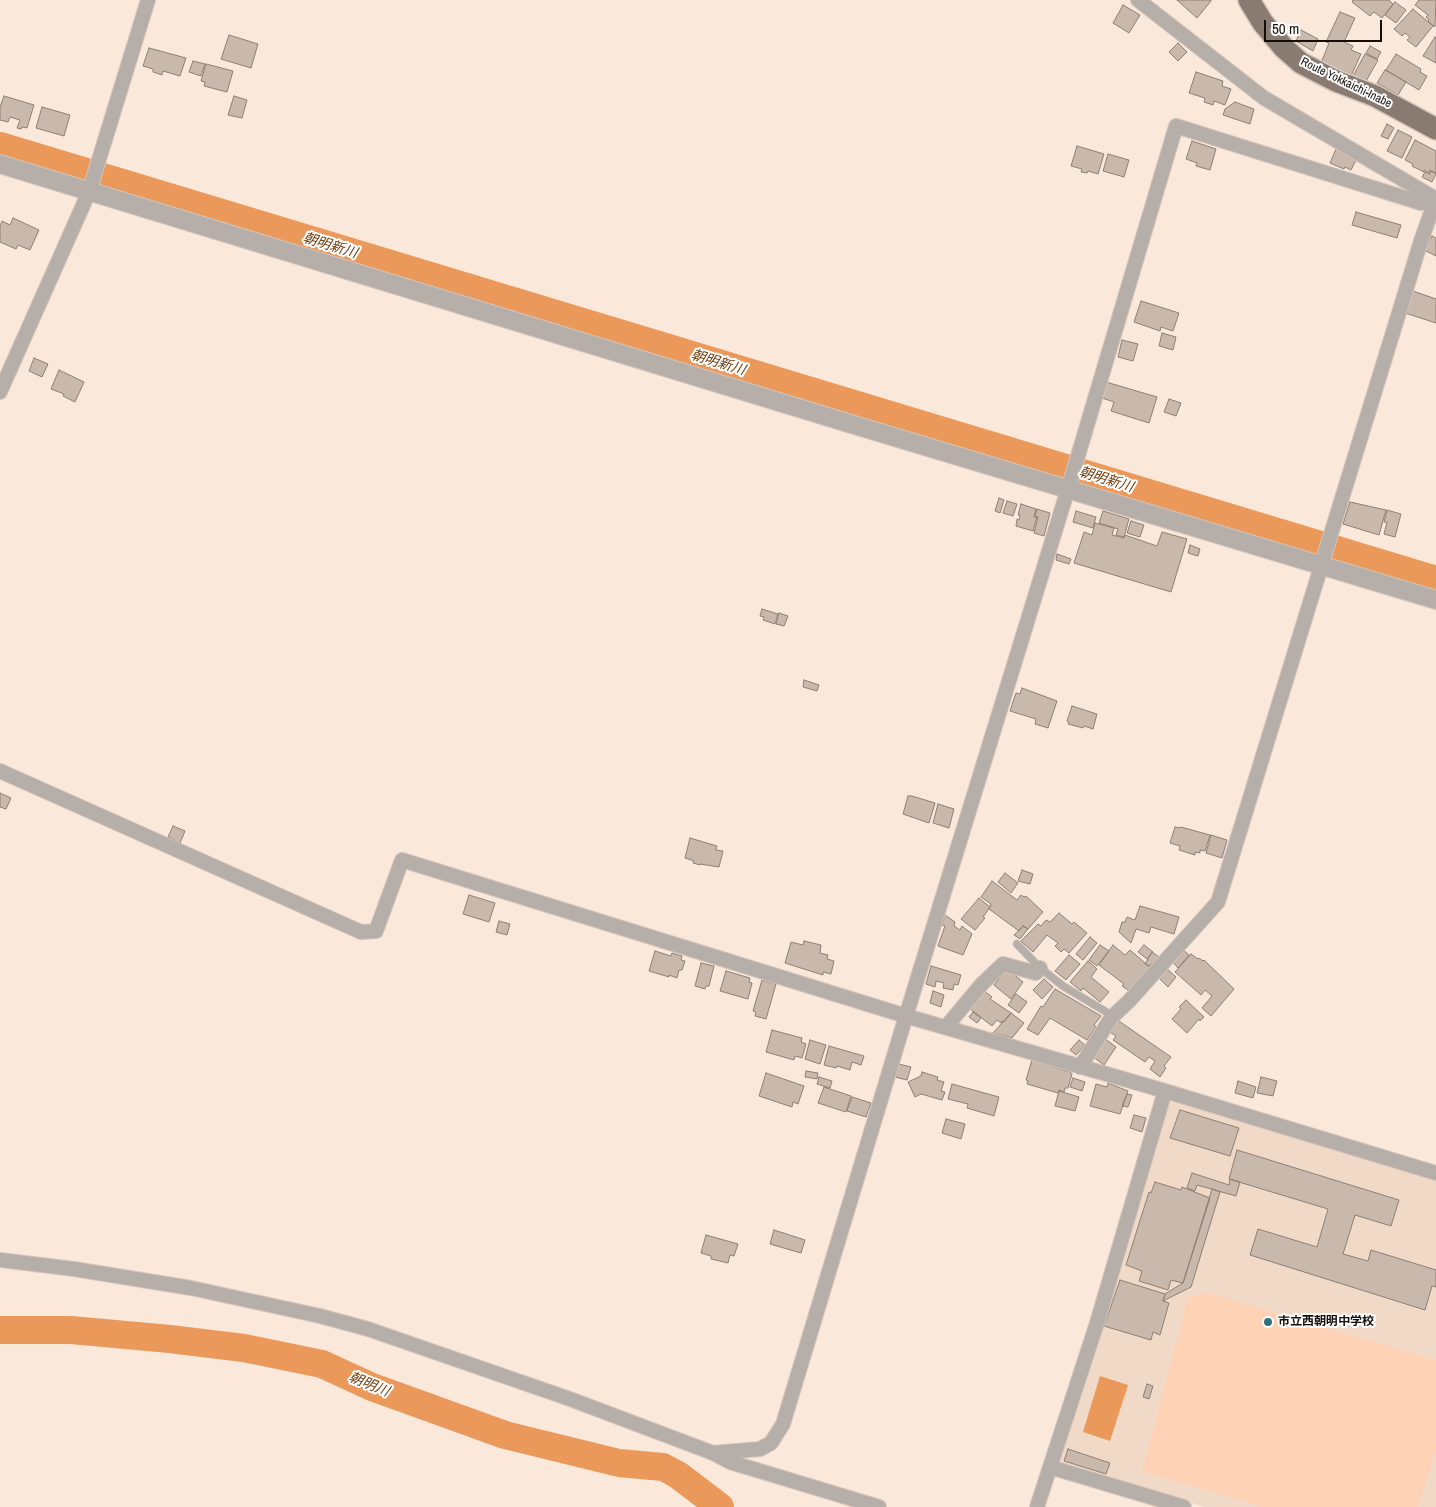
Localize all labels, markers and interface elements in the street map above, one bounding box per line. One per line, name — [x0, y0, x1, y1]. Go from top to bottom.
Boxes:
scale bar — [1266, 10, 1384, 42]
text: 50 m — [1272, 18, 1299, 39]
street label: Route Yokkaichi-Inabe — [1298, 55, 1394, 111]
water label: 朝明新川 — [301, 230, 359, 262]
water label: 朝明新川 — [689, 347, 747, 379]
water label: 朝明新川 — [1077, 464, 1135, 496]
place label: 市立西朝明中学校 — [1278, 1315, 1374, 1329]
marker: 市立西朝明中学校 — [1262, 1316, 1274, 1328]
water label: 朝明川 — [346, 1369, 392, 1401]

